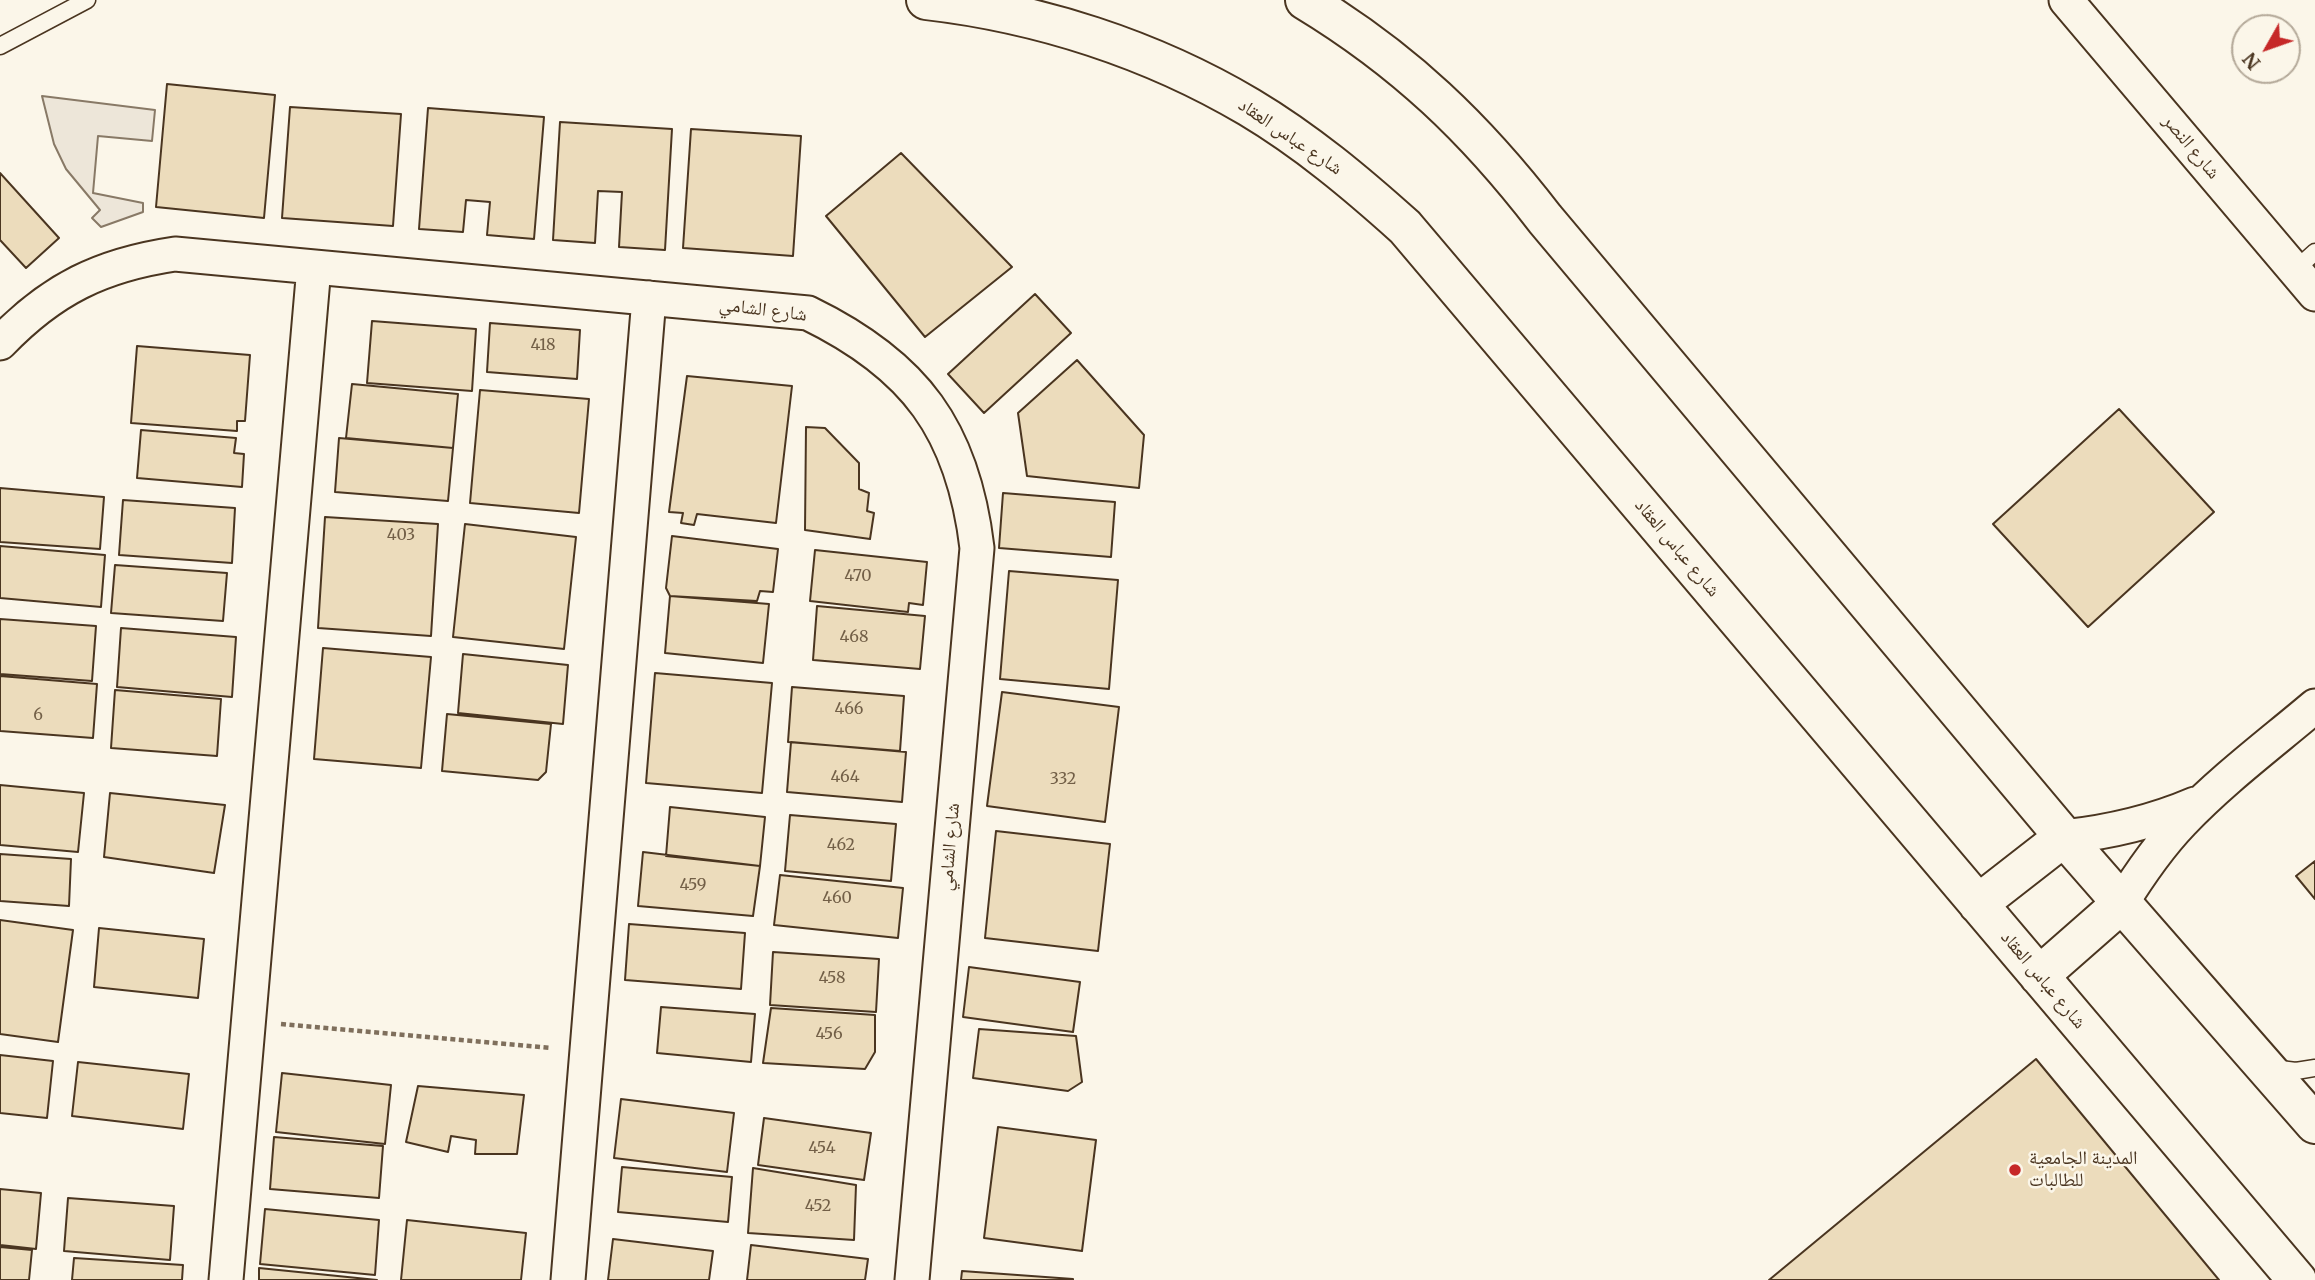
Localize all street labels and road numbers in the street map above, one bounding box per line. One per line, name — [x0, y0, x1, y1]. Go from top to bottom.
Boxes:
street label: شارع عباس العقاد — [1234, 94, 1346, 180]
street label: شارع النصر — [2157, 110, 2225, 184]
street label: شارع الشامي — [718, 293, 808, 327]
street label: شارع عباس العقاد — [1629, 494, 1725, 602]
street label: شارع الشامي — [935, 802, 965, 892]
street label: شارع عباس العقاد — [1995, 926, 2091, 1034]

